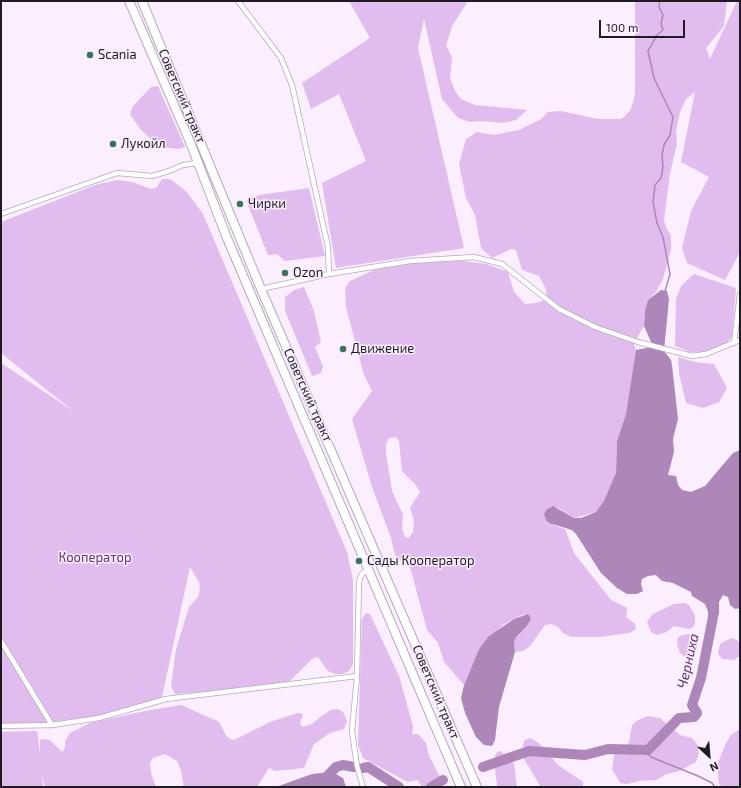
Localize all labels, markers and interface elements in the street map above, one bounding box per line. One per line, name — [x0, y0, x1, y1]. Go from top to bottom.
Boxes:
scale bar — [601, 12, 687, 38]
text: 100 m — [606, 20, 638, 34]
street label: Советский тракт — [155, 46, 209, 146]
place label: Scania — [98, 47, 137, 63]
marker: Scania — [85, 50, 95, 60]
place label: Лукойл — [121, 136, 166, 152]
marker: Лукойл — [108, 139, 118, 149]
place label: Чирки — [248, 196, 286, 212]
marker: Чирки — [235, 199, 245, 209]
place label: Ozon — [293, 265, 323, 281]
marker: Ozon — [280, 268, 290, 278]
place label: Движение — [351, 341, 414, 357]
marker: Движение — [338, 344, 348, 354]
street label: Советский тракт — [280, 346, 336, 444]
park label: Кооператор — [58, 550, 132, 566]
place label: Сады Кооператор — [367, 553, 475, 569]
marker: Сады Кооператор — [354, 556, 364, 566]
water label: Черниха — [674, 632, 702, 690]
street label: Советский тракт — [409, 642, 463, 742]
north arrow — [689, 736, 729, 776]
text: N — [708, 760, 721, 775]

